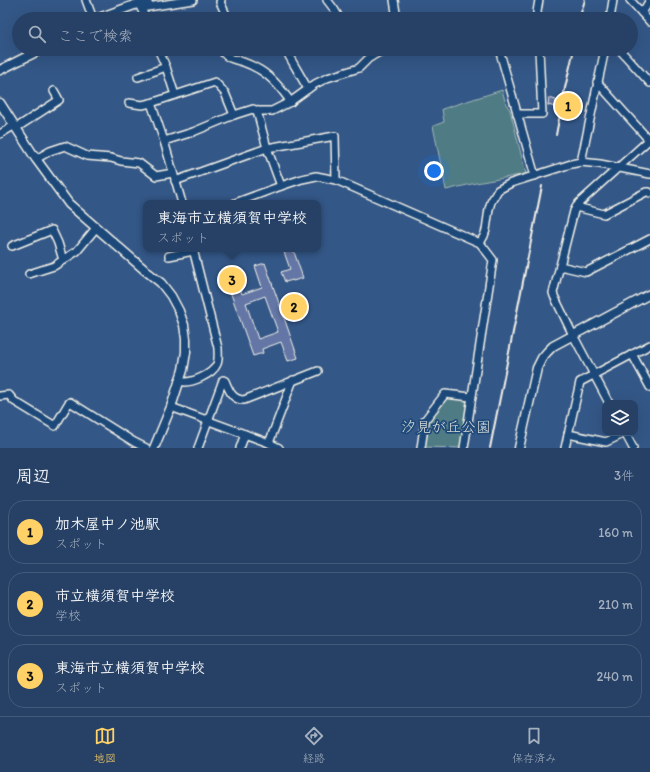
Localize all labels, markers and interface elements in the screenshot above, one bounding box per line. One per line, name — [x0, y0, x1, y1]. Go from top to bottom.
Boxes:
search box — [12, 12, 638, 56]
icon: search — [26, 23, 48, 45]
text: ここで検索 — [58, 27, 133, 45]
pin: 1 — [555, 91, 581, 121]
your location — [424, 161, 444, 181]
popup — [143, 200, 321, 252]
text: 東海市立横須賀中学校 — [157, 209, 307, 227]
text: スポット — [157, 230, 209, 245]
pin: 3 — [219, 265, 245, 295]
pin: 2 — [281, 292, 307, 322]
map controls — [602, 400, 638, 436]
button: layers — [602, 400, 638, 436]
park label: 汐見が丘公園 — [401, 418, 491, 436]
text: 周辺 — [16, 466, 50, 486]
text: 3件 — [614, 468, 634, 483]
text: 加木屋中ノ池駅 — [55, 515, 160, 533]
text: 1 — [27, 525, 33, 540]
text: 160 m — [598, 525, 633, 540]
text: スポット — [55, 536, 107, 551]
text: 市立横須賀中学校 — [55, 587, 175, 605]
text: 2 — [27, 597, 33, 612]
text: 210 m — [598, 597, 633, 612]
text: 学校 — [55, 608, 81, 623]
text: 東海市立横須賀中学校 — [55, 659, 205, 677]
text: 3 — [26, 669, 34, 684]
text: 240 m — [596, 669, 633, 684]
text: スポット — [55, 680, 107, 695]
tab: 地図 — [94, 725, 116, 765]
tab: 経路 — [303, 725, 325, 765]
tab: 保存済み — [512, 725, 556, 765]

